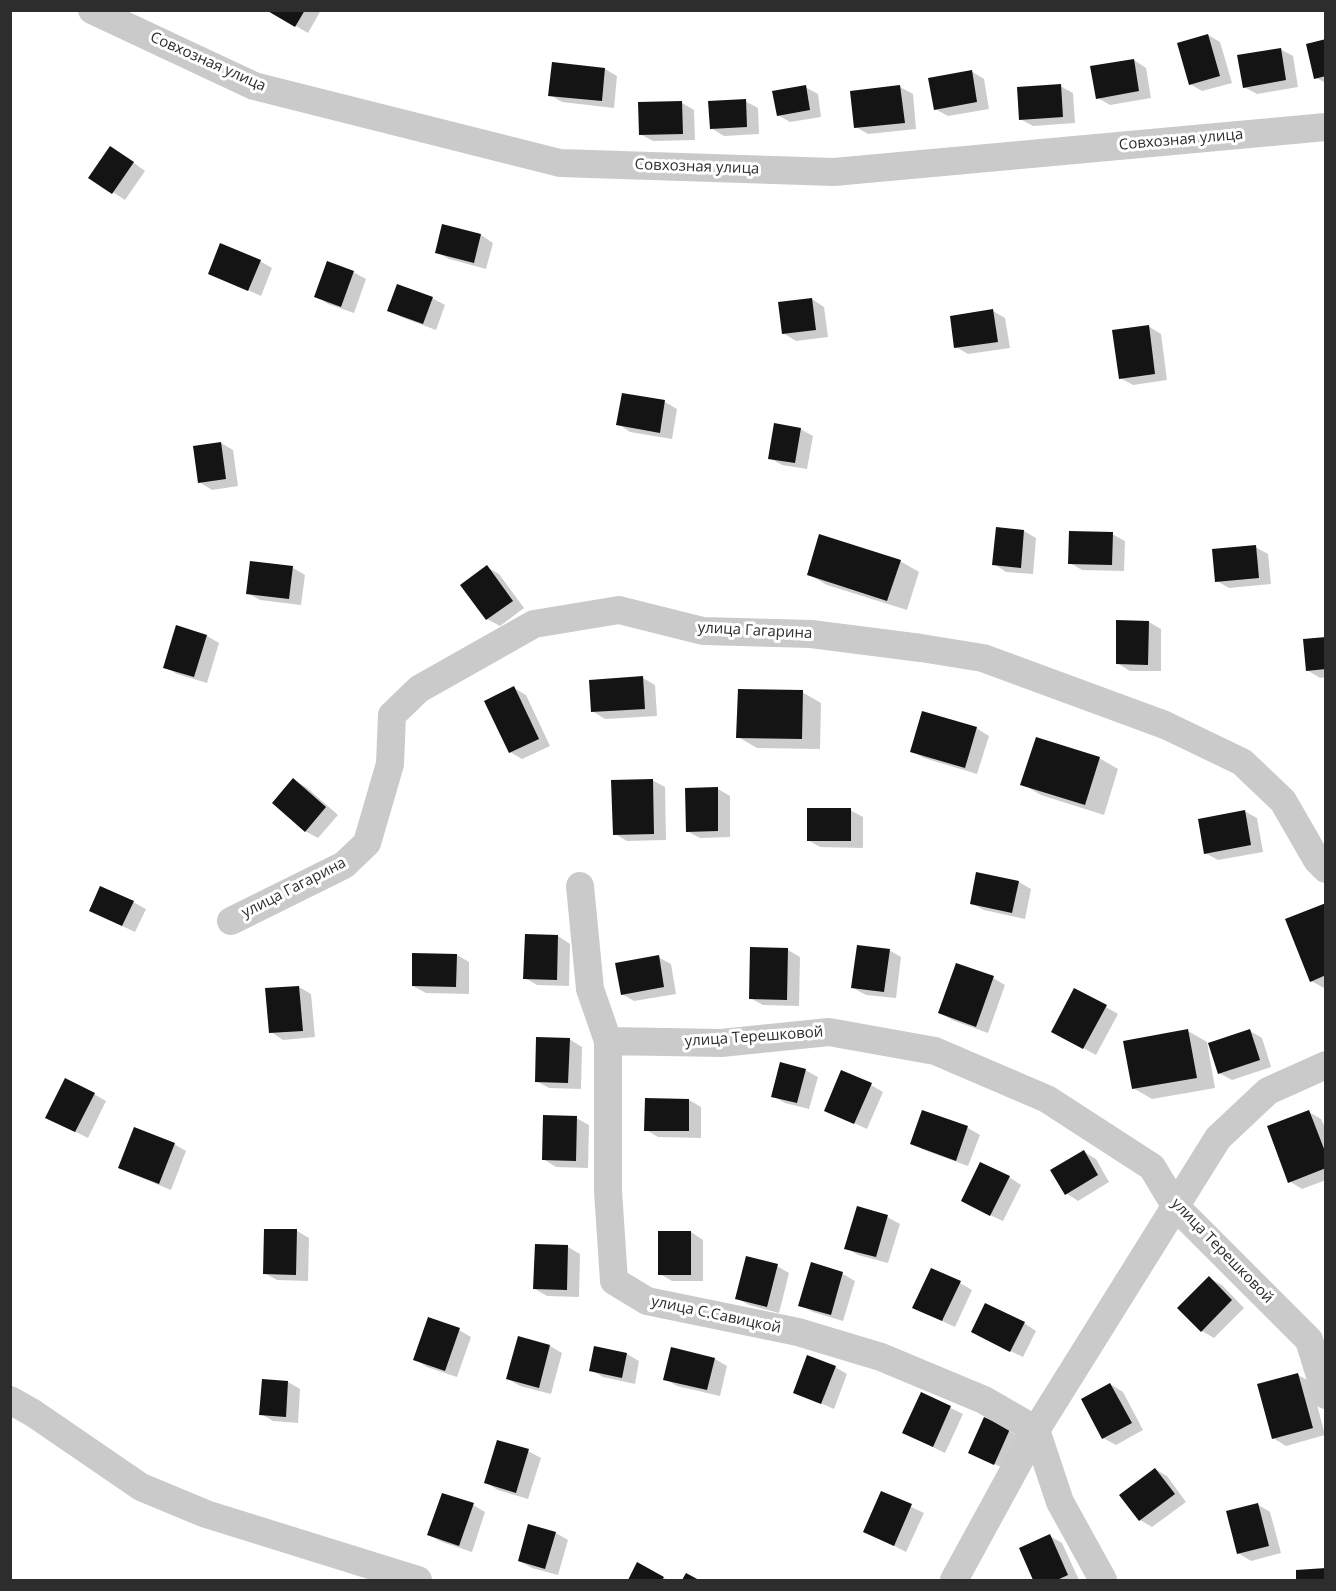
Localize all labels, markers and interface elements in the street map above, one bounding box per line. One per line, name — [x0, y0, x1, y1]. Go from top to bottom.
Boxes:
street label: Совхозная улица — [147, 28, 269, 96]
street label: Совхозная улица — [1118, 126, 1244, 154]
street label: Совхозная улица — [634, 156, 760, 178]
street label: улица Гагарина — [697, 619, 813, 643]
street label: улица Гагарина — [239, 854, 349, 922]
street label: улица Терешковой — [684, 1023, 824, 1051]
street label: улица Терешковой — [1167, 1195, 1277, 1307]
street label: улица С.Савицкой — [649, 1292, 783, 1338]

